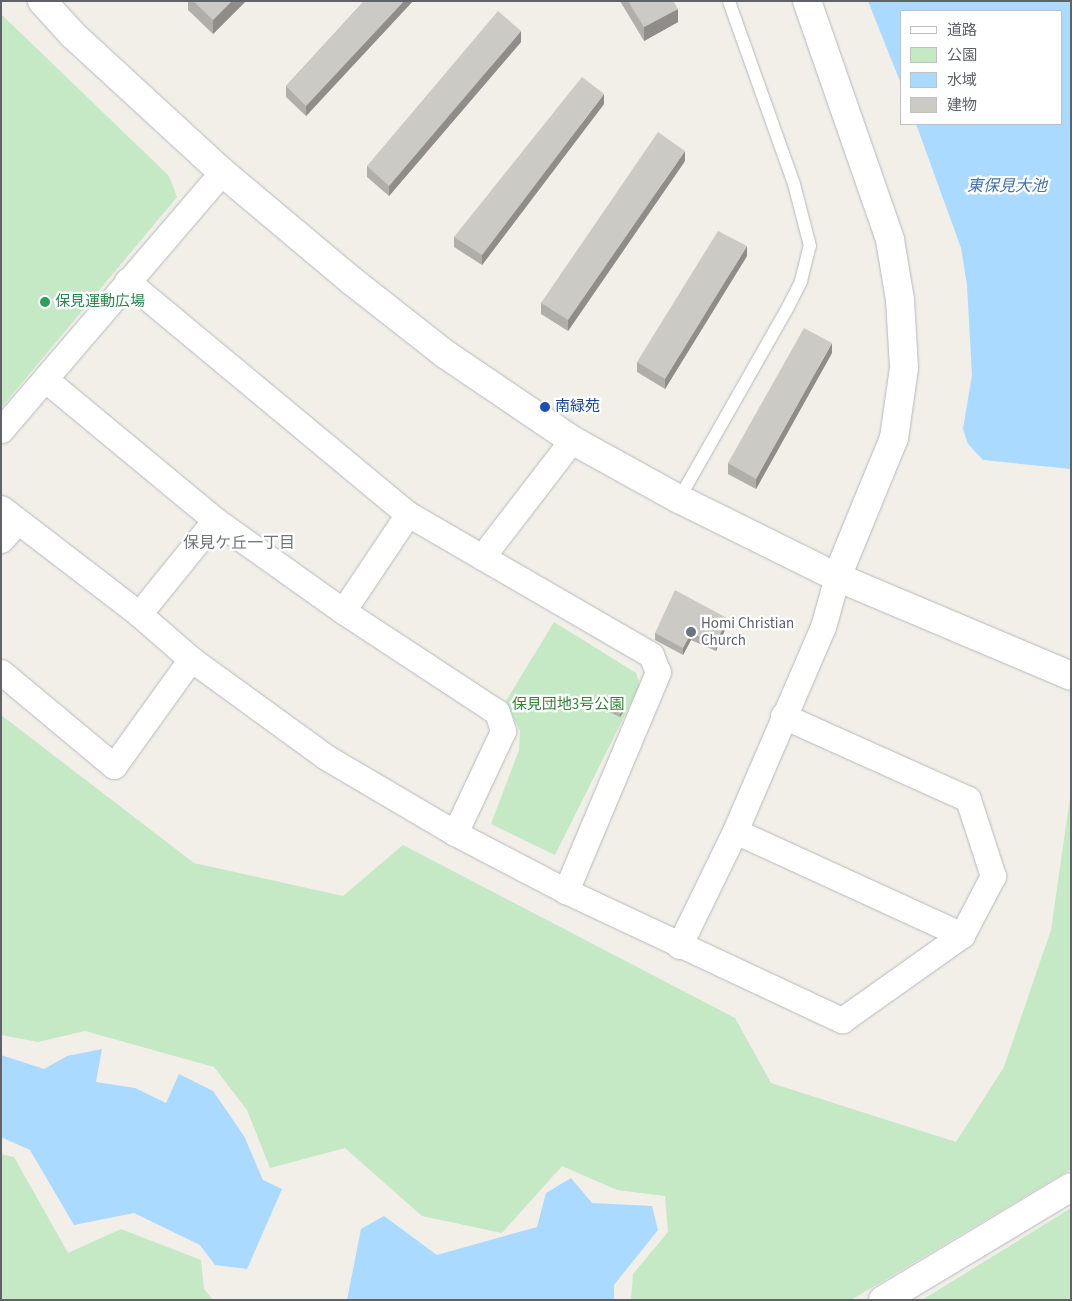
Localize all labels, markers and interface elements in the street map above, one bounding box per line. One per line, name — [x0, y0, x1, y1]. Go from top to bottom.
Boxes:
legend — [900, 10, 1062, 125]
text: 道路 — [947, 20, 977, 41]
text: 公園 — [947, 45, 977, 66]
text: 水域 — [947, 70, 977, 91]
text: 建物 — [947, 95, 977, 116]
water label: 東保見大池 — [967, 176, 1047, 196]
place label: 保見運動広場 — [55, 293, 145, 311]
marker: 保見運動広場 — [39, 296, 51, 308]
place label: 南緑苑 — [555, 398, 600, 416]
marker: 南緑苑 — [539, 401, 551, 413]
district label: 保見ケ丘一丁目 — [183, 533, 295, 553]
place label: Homi Christian Church — [701, 614, 794, 649]
marker: Homi Christian Church — [685, 626, 697, 638]
park label: 保見団地3号公園 — [512, 696, 624, 714]

